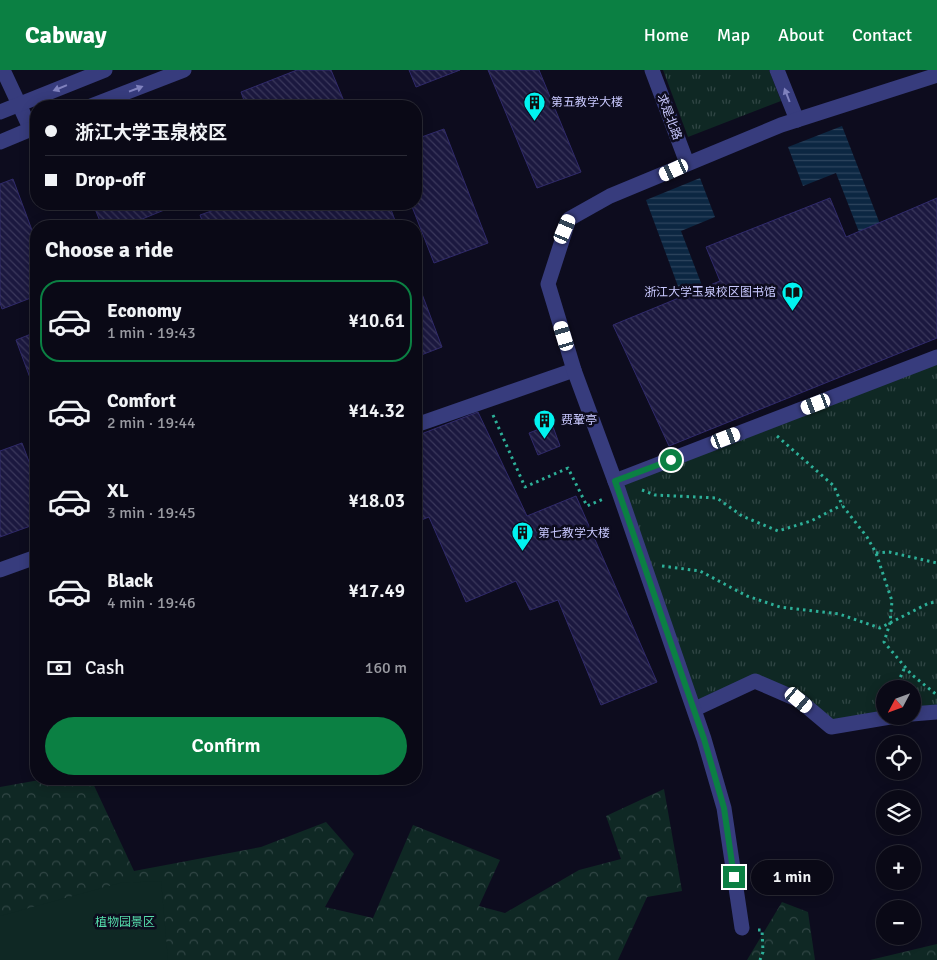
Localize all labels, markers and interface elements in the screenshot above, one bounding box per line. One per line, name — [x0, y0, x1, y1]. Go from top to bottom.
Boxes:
text: Cabway — [25, 20, 107, 50]
text: Home — [644, 24, 689, 46]
text: Map — [717, 24, 750, 46]
text: About — [778, 24, 824, 46]
text: Contact — [852, 24, 912, 46]
one-way arrow — [52, 84, 67, 92]
one-way arrow — [129, 84, 143, 92]
one-way arrow — [783, 87, 791, 102]
building icon: 第五教学大楼 — [523, 90, 547, 121]
street label: 求是北路 — [653, 92, 685, 142]
place label: 第五教学大楼 — [551, 95, 623, 110]
text: 浙江大学玉泉校区 — [75, 121, 227, 145]
car — [657, 157, 690, 183]
text: Drop-off — [75, 168, 145, 192]
car — [552, 212, 577, 246]
text: Choose a ride — [45, 236, 173, 263]
library icon: 浙江大学玉泉校区图书馆 — [780, 280, 804, 311]
place label: 浙江大学玉泉校区图书馆 — [644, 285, 776, 300]
icon: car — [47, 299, 92, 344]
text: Economy — [107, 299, 181, 323]
text: ¥10.61 — [348, 309, 405, 333]
car — [552, 319, 575, 353]
text: 1 min · 19:43 — [107, 323, 196, 343]
icon: car — [47, 389, 92, 434]
text: Comfort — [107, 389, 176, 413]
car — [799, 392, 832, 416]
text: ¥14.32 — [348, 399, 405, 423]
building icon: 费鞏亭 — [533, 408, 557, 439]
text: 2 min · 19:44 — [107, 413, 196, 433]
place label: 费鞏亭 — [561, 413, 597, 428]
car — [709, 426, 742, 450]
route start — [660, 449, 682, 471]
icon: car — [47, 479, 92, 524]
text: XL — [107, 479, 129, 503]
text: ¥18.03 — [348, 489, 405, 513]
text: 3 min · 19:45 — [107, 503, 196, 523]
building icon: 第七教学大楼 — [510, 521, 534, 552]
place label: 第七教学大楼 — [538, 526, 610, 541]
icon: car — [47, 569, 92, 614]
text: Black — [107, 569, 153, 593]
text: ¥17.49 — [348, 579, 405, 603]
text: 4 min · 19:46 — [107, 593, 196, 613]
icon: cash — [45, 654, 73, 682]
text: Cash — [85, 656, 125, 680]
text: 160 m — [365, 658, 407, 678]
north arrow — [876, 680, 921, 725]
map controls — [876, 680, 921, 945]
car — [782, 685, 815, 715]
button: Confirm — [45, 717, 407, 775]
button: locate — [876, 735, 921, 780]
button: layers — [876, 790, 921, 835]
button: + — [876, 845, 921, 890]
callout: 1 min — [752, 860, 834, 894]
route end — [723, 866, 745, 888]
text: 1 min — [773, 867, 811, 887]
button: − — [876, 900, 921, 945]
park label: 植物园景区 — [95, 915, 155, 930]

